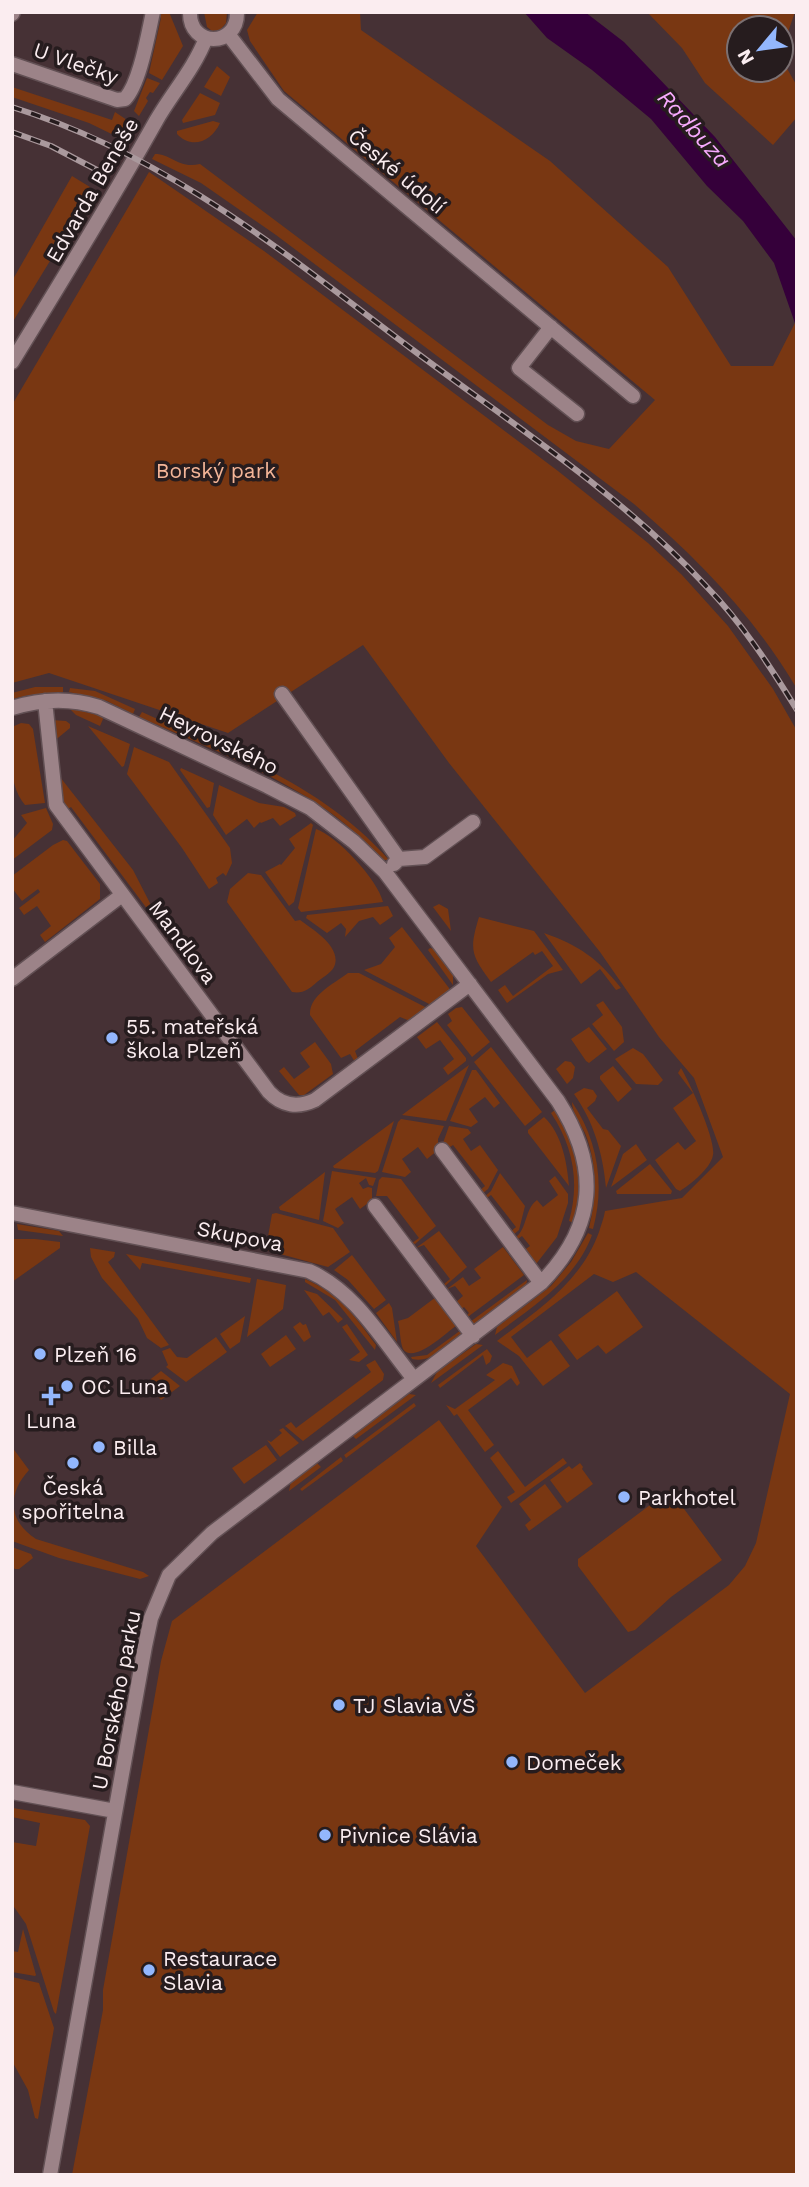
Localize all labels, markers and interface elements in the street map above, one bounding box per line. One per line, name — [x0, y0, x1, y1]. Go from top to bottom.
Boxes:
north arrow — [725, 14, 795, 84]
street label: U Vlečky — [30, 37, 122, 89]
text: N — [732, 45, 759, 69]
water label: Radbuza — [652, 84, 736, 174]
street label: Edvarda Beneše — [40, 113, 144, 267]
street label: České údolí — [343, 123, 451, 219]
park label: Borský park — [156, 458, 276, 483]
street label: Heyrovského — [155, 700, 283, 780]
street label: Mandlova — [144, 896, 222, 989]
place label: 55. mateřská škola Plzeň — [126, 1014, 258, 1063]
marker: 55. mateřská škola Plzeň — [104, 1030, 120, 1046]
street label: Skupova — [195, 1215, 285, 1257]
place label: Plzeň 16 — [54, 1342, 137, 1367]
marker: Plzeň 16 — [32, 1346, 48, 1362]
place label: OC Luna — [81, 1374, 169, 1399]
marker: OC Luna — [59, 1378, 75, 1394]
marker: Luna — [43, 1388, 59, 1404]
place label: Luna — [26, 1408, 76, 1433]
place label: Billa — [113, 1435, 157, 1460]
marker: Billa — [91, 1439, 107, 1455]
marker: Česká spořitelna — [65, 1455, 81, 1471]
place label: Česká spořitelna — [21, 1475, 125, 1524]
place label: Parkhotel — [638, 1485, 736, 1510]
marker: Parkhotel — [616, 1489, 632, 1505]
street label: U Borského parku — [86, 1608, 146, 1792]
place label: TJ Slavia VŠ — [353, 1693, 475, 1718]
marker: TJ Slavia VŠ — [331, 1697, 347, 1713]
place label: Domeček — [526, 1750, 622, 1775]
marker: Domeček — [504, 1754, 520, 1770]
place label: Pivnice Slávia — [339, 1823, 478, 1848]
marker: Pivnice Slávia — [317, 1827, 333, 1843]
place label: Restaurace Slavia — [163, 1946, 277, 1995]
marker: Restaurace Slavia — [141, 1962, 157, 1978]

